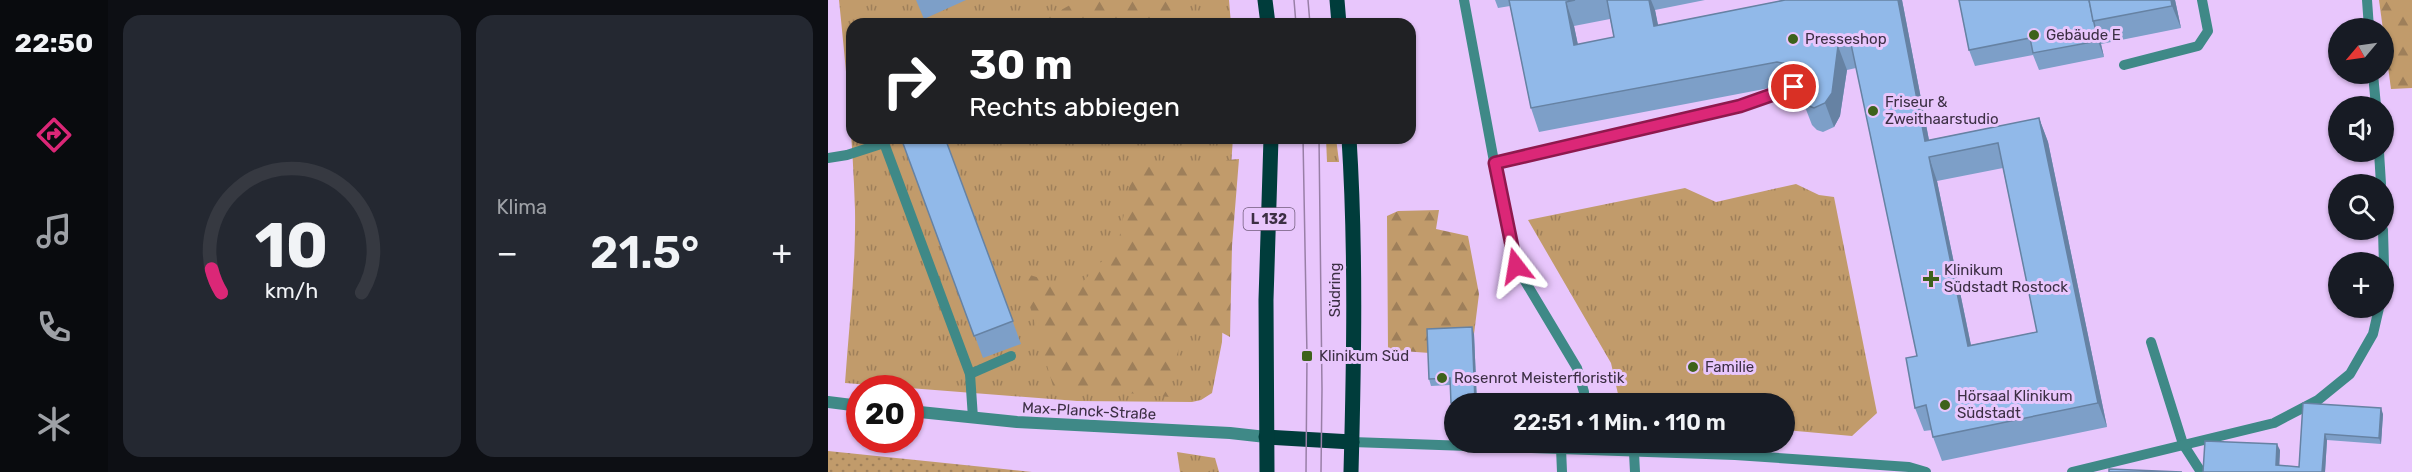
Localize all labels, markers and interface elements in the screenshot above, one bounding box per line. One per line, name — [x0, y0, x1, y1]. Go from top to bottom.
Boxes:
north arrow — [2328, 18, 2394, 84]
map controls — [2328, 18, 2394, 318]
place label: Gebäude E — [2046, 26, 2121, 44]
text: 22:50 — [15, 27, 93, 59]
marker: Gebäude E — [2027, 28, 2041, 42]
place label: Presseshop — [1805, 30, 1887, 48]
marker: Presseshop — [1786, 32, 1800, 46]
text: 30 m — [969, 40, 1073, 90]
icon: right — [870, 42, 948, 120]
pin — [1768, 61, 1819, 112]
icon: arrive — [1777, 70, 1810, 103]
text: Rechts abbiegen — [969, 91, 1180, 123]
place label: Friseur & Zweithaarstudio — [1885, 93, 1999, 128]
button: sound — [2328, 96, 2394, 162]
marker: Friseur & Zweithaarstudio — [1866, 104, 1880, 118]
icon: directions — [33, 114, 75, 156]
button: search — [2328, 174, 2394, 240]
text: Klima — [497, 195, 547, 219]
road number: L 132 — [1244, 208, 1294, 230]
text: 10 — [255, 209, 328, 283]
icon: music — [33, 210, 75, 252]
text: 21.5° — [590, 226, 699, 279]
text: − — [497, 233, 518, 272]
text: + — [771, 233, 792, 272]
position arrow — [1484, 234, 1548, 298]
button: + — [2328, 252, 2394, 318]
place label: Klinikum Südstadt Rostock — [1944, 261, 2068, 296]
street label: Südring — [1326, 263, 1344, 317]
marker: Klinikum Südstadt Rostock — [1922, 270, 1940, 288]
text: km/h — [265, 278, 319, 303]
icon: phone — [33, 306, 75, 348]
place label: Klinikum Süd — [1319, 347, 1409, 365]
marker: Klinikum Süd — [1300, 349, 1314, 363]
place label: Familie — [1705, 358, 1754, 376]
marker: Familie — [1686, 360, 1700, 374]
place label: Rosenrot Meisterfloristik — [1454, 369, 1625, 387]
marker: Rosenrot Meisterfloristik — [1435, 371, 1449, 385]
speed limit sign: 20 — [846, 375, 924, 453]
place label: Hörsaal Klinikum Südstadt — [1957, 387, 2073, 422]
street label: Max-Planck-Straße — [1021, 398, 1157, 424]
marker: Hörsaal Klinikum Südstadt — [1938, 398, 1952, 412]
icon: climate — [33, 403, 75, 445]
text: 22:51 · 1 Min. · 110 m — [1513, 409, 1726, 436]

